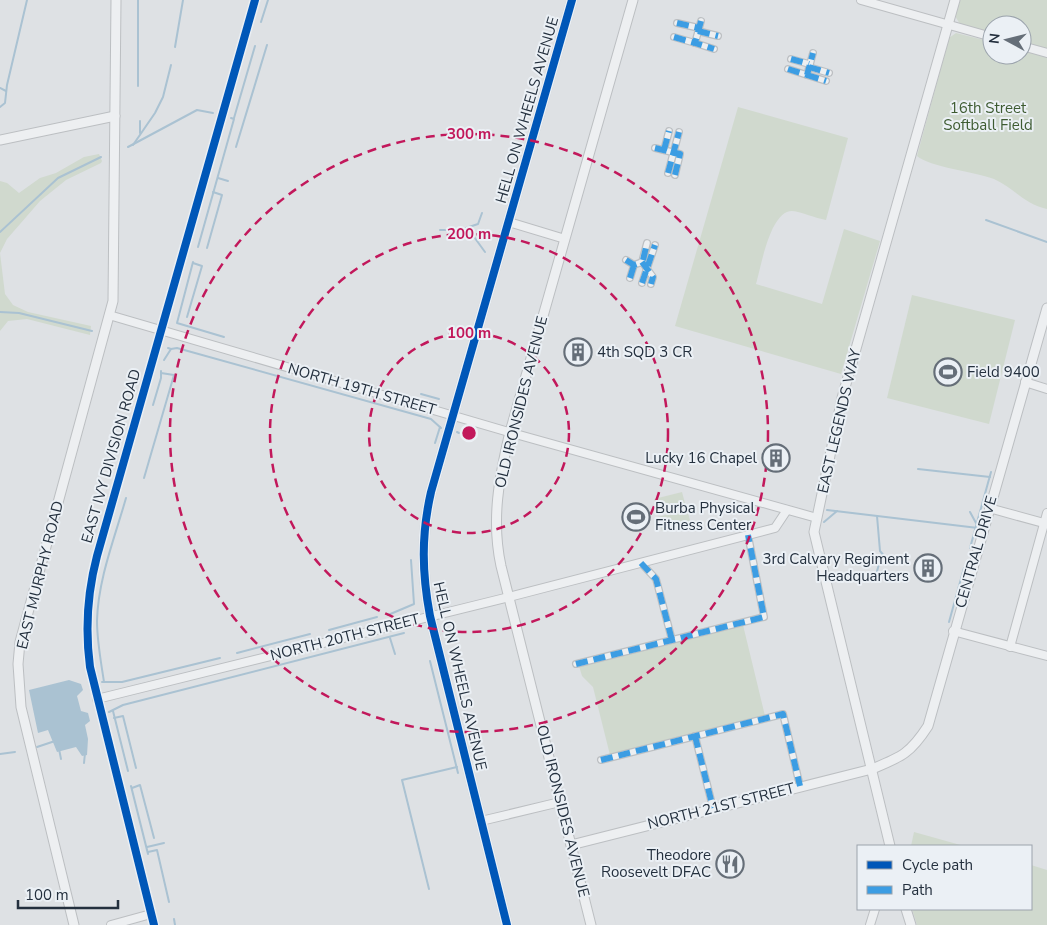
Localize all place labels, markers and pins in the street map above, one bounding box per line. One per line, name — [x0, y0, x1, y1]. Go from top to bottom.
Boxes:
building icon: 4th SQD 3 CR — [563, 337, 593, 367]
place label: 4th SQD 3 CR — [597, 342, 692, 362]
sports icon: Field 9400 — [933, 357, 963, 387]
place label: Field 9400 — [967, 362, 1040, 382]
centre of rings — [460, 424, 478, 442]
building icon: Lucky 16 Chapel — [761, 443, 791, 473]
place label: Lucky 16 Chapel — [645, 448, 758, 468]
place label: Burba Physical Fitness Center — [655, 498, 756, 535]
sports icon: Burba Physical Fitness Center — [621, 502, 651, 532]
place label: 3rd Calvary Regiment Headquarters — [762, 549, 910, 586]
building icon: 3rd Calvary Regiment Headquarters — [913, 553, 943, 583]
place label: Theodore Roosevelt DFAC — [601, 845, 711, 882]
restaurant icon: Theodore Roosevelt DFAC — [715, 849, 745, 879]

